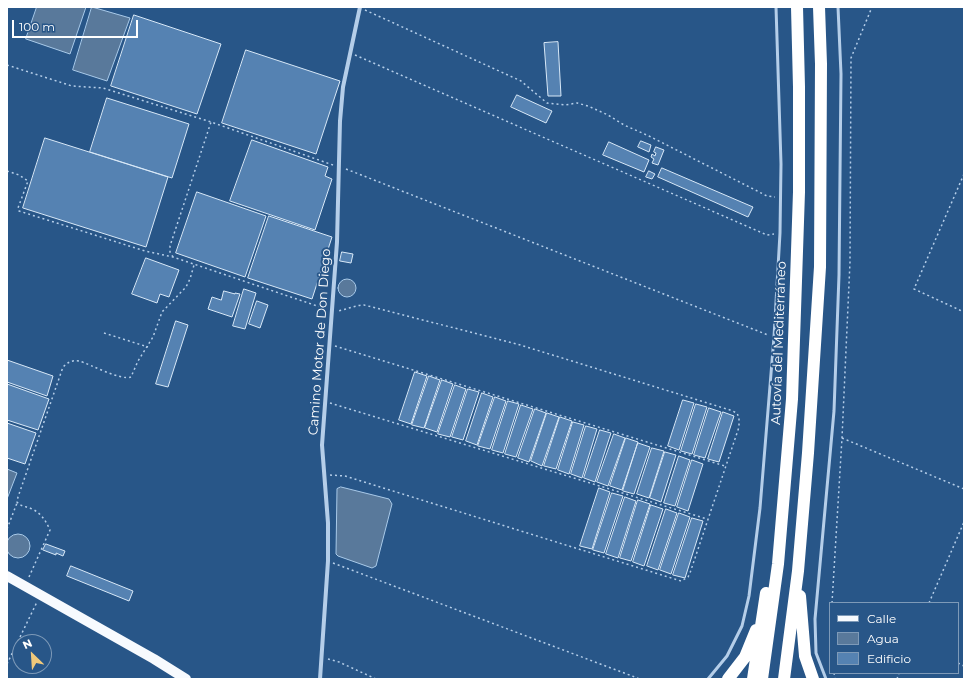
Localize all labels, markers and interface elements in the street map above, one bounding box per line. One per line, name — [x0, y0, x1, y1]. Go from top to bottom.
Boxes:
scale bar — [14, 12, 140, 38]
text: 100 m — [19, 19, 55, 34]
street label: Camino Motor de Don Diego — [306, 248, 334, 436]
street label: Autovía del Mediterráneo — [768, 261, 790, 425]
legend — [829, 602, 959, 674]
text: Calle — [867, 611, 896, 626]
text: Agua — [867, 631, 899, 646]
north arrow — [12, 634, 52, 674]
text: N — [20, 636, 34, 652]
text: Edificio — [867, 651, 911, 666]

